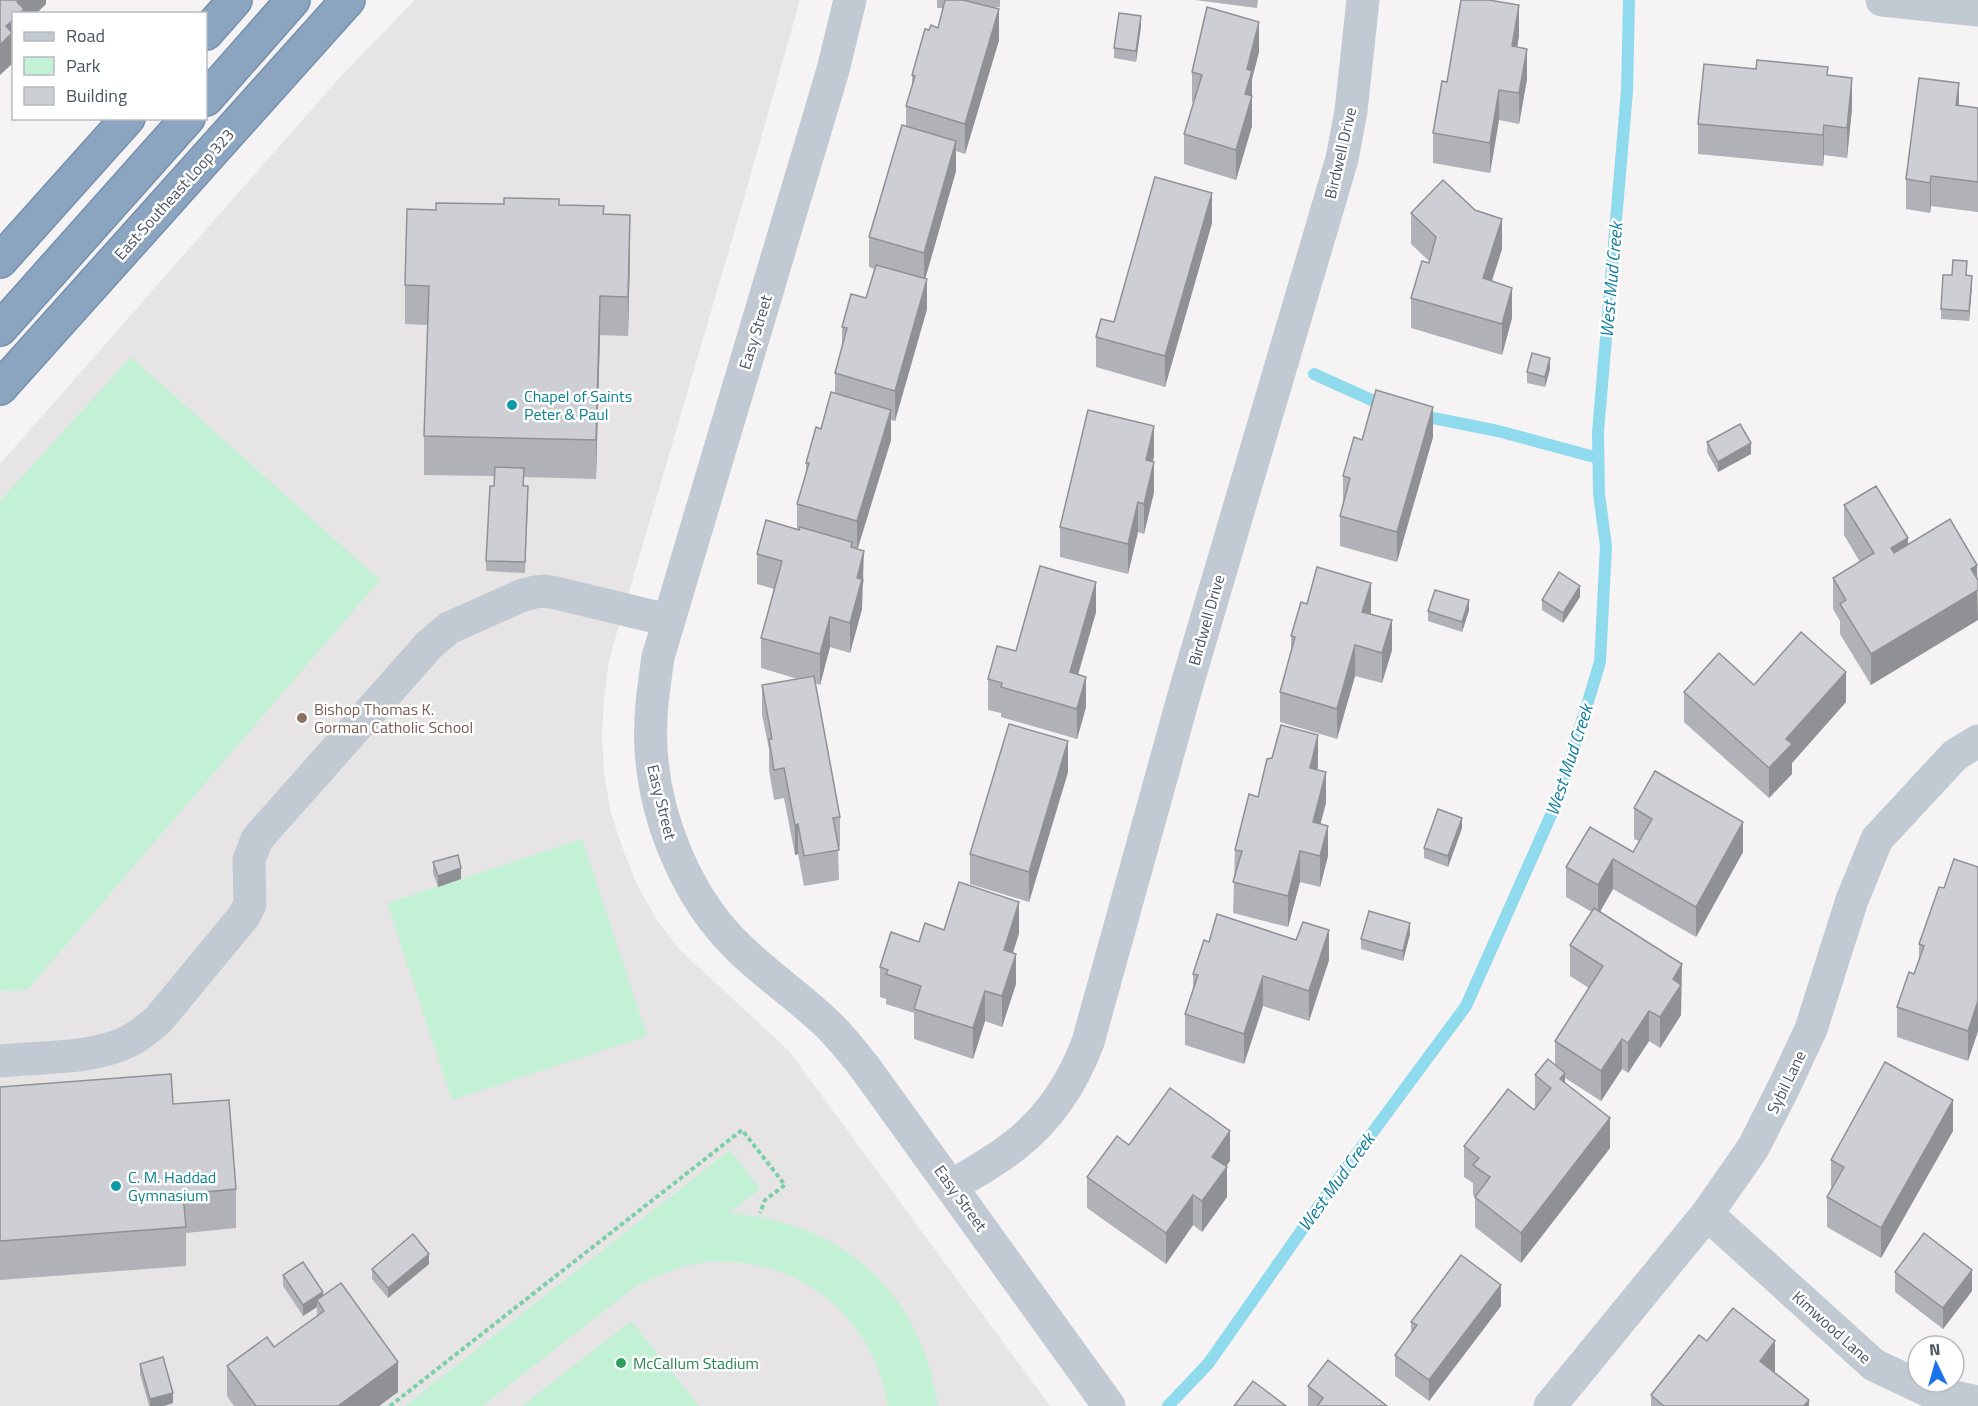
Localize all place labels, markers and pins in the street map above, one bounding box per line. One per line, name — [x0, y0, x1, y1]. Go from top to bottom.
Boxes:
place label: Chapel of Saints Peter & Paul — [524, 384, 632, 426]
marker: Chapel of Saints Peter & Paul — [505, 398, 519, 412]
place label: Bishop Thomas K. Gorman Catholic School — [314, 697, 473, 739]
marker: Bishop Thomas K. Gorman Catholic School — [295, 711, 309, 725]
place label: C. M. Haddad Gymnasium — [128, 1165, 216, 1207]
marker: C. M. Haddad Gymnasium — [109, 1179, 123, 1193]
place label: McCallum Stadium — [633, 1351, 759, 1375]
marker: McCallum Stadium — [614, 1356, 628, 1370]

